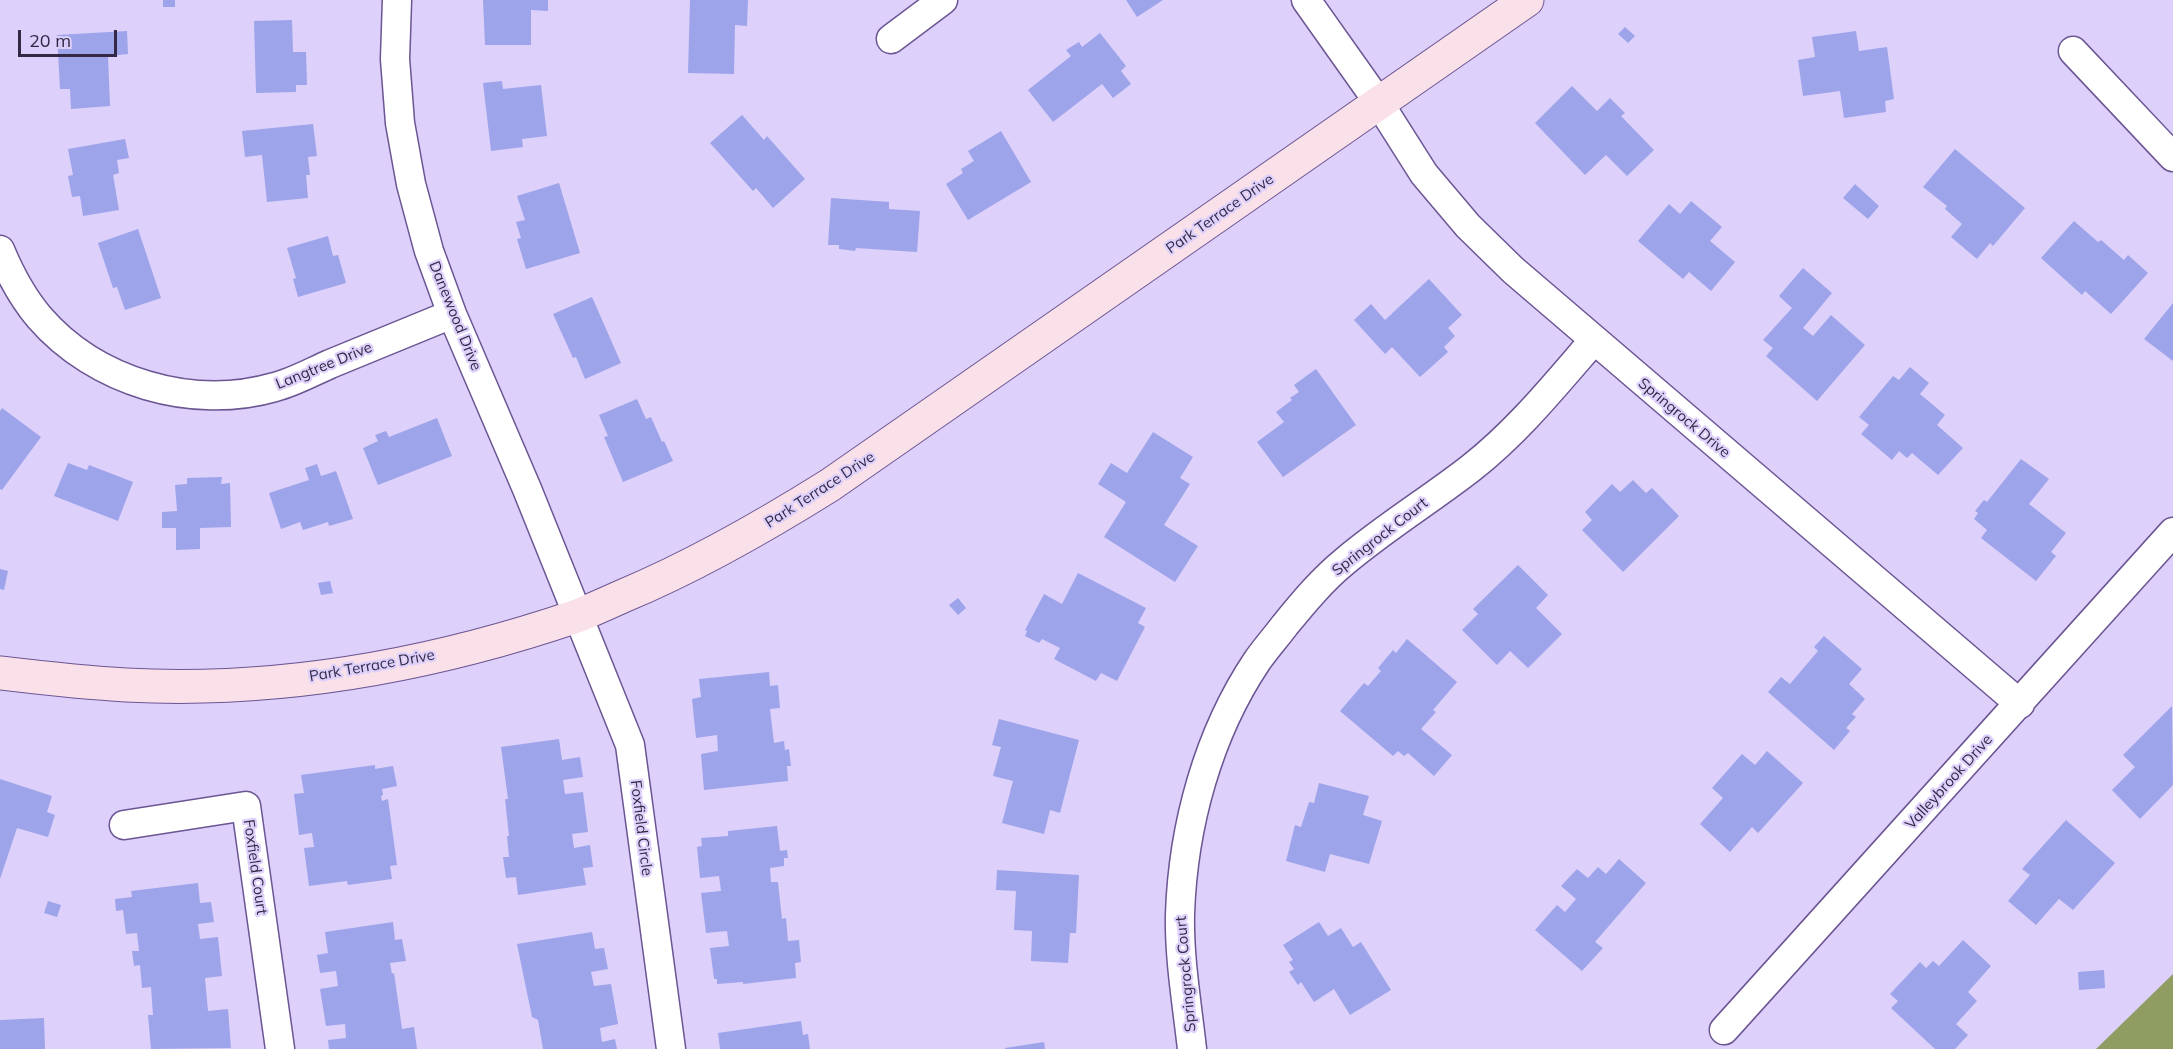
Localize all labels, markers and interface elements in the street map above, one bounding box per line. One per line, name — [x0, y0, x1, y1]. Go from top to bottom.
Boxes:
scale bar — [21, 18, 120, 56]
text: 20 m — [29, 29, 71, 52]
street label: Park Terrace Drive — [1163, 170, 1277, 258]
street label: Danewood Drive — [425, 259, 485, 373]
street label: Langtree Drive — [273, 339, 375, 393]
street label: Springrock Drive — [1634, 374, 1734, 462]
street label: Park Terrace Drive — [762, 448, 878, 532]
street label: Springrock Court — [1329, 494, 1431, 580]
street label: Park Terrace Drive — [308, 646, 436, 686]
street label: Valleybrook Drive — [1902, 731, 1996, 833]
street label: Foxfield Circle — [626, 779, 656, 877]
street label: Foxfield Court — [239, 818, 271, 916]
street label: Springrock Court — [1172, 915, 1200, 1033]

